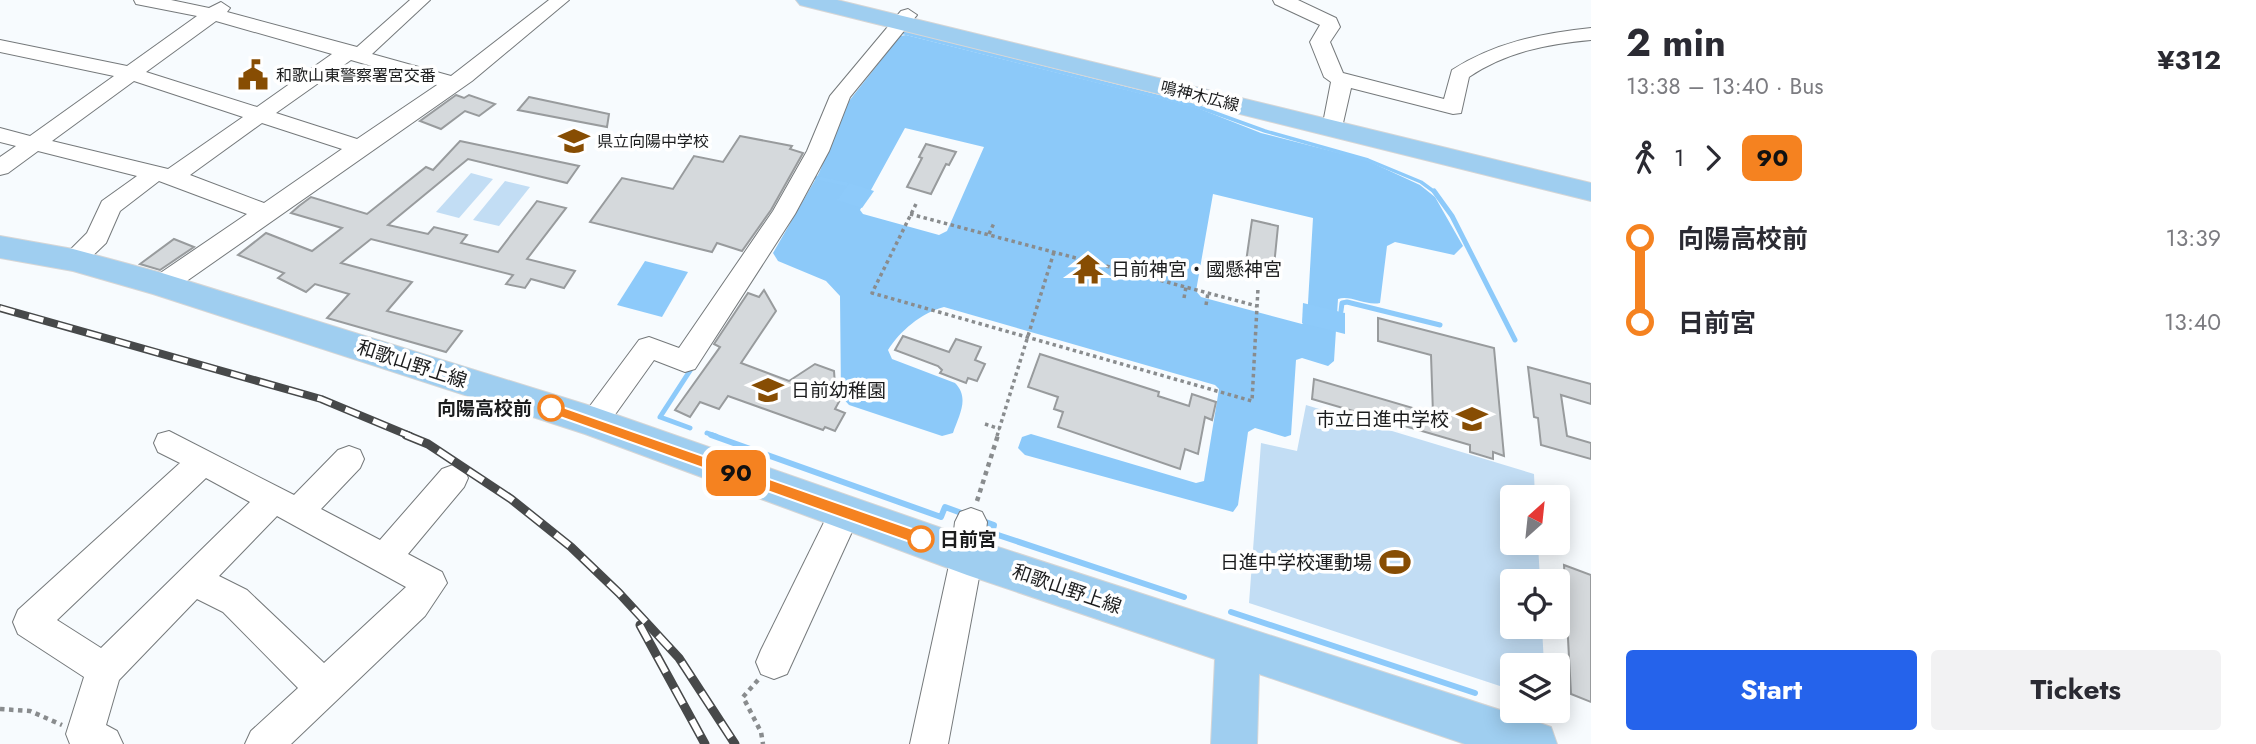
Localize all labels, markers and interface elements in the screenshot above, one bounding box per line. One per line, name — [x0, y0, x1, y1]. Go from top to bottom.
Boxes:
text: 2 min — [1626, 15, 1726, 70]
text: ¥312 — [2157, 41, 2221, 79]
public building icon: 和歌山東警察署宮交番 — [236, 58, 270, 92]
place label: 和歌山東警察署宮交番 — [276, 64, 436, 87]
text: 13:38 – 13:40 · Bus — [1626, 69, 1824, 103]
street label: 鳴神木広線 — [1158, 75, 1242, 117]
school or university icon: 県立向陽中学校 — [557, 124, 591, 158]
place label: 県立向陽中学校 — [597, 130, 709, 153]
icon: walk — [1626, 139, 1664, 177]
icon: forward — [1694, 139, 1732, 177]
text: 90 — [1756, 140, 1788, 175]
text: 1 — [1674, 141, 1684, 175]
text: 向陽高校前 — [1678, 220, 1808, 258]
text: 13:39 — [2165, 221, 2221, 255]
temple icon: 日前神宮・國懸神宮 — [1071, 252, 1105, 286]
place label: 日前神宮・國懸神宮 — [1111, 256, 1282, 283]
text: 日前宮 — [1678, 304, 1756, 342]
text: 13:40 — [2164, 305, 2221, 339]
street label: 和歌山野上線 — [354, 334, 470, 394]
school or university icon: 日前幼稚園 — [751, 373, 785, 407]
place label: 日前幼稚園 — [791, 377, 886, 404]
place label: 向陽高校前 — [437, 395, 532, 422]
marker: 向陽高校前 — [538, 395, 564, 421]
school or university icon: 市立日進中学校 — [1455, 402, 1489, 436]
place label: 市立日進中学校 — [1316, 406, 1449, 433]
line badge: 90 — [704, 450, 768, 496]
text: 90 — [720, 455, 752, 490]
north arrow — [1500, 485, 1570, 555]
map controls — [1500, 485, 1570, 723]
marker: 日前宮 — [908, 526, 934, 552]
place label: 日前宮 — [940, 526, 997, 553]
sports icon: 日進中学校運動場 — [1378, 545, 1412, 579]
place label: 日進中学校運動場 — [1220, 549, 1372, 576]
street label: 和歌山野上線 — [1009, 558, 1125, 620]
button: locate — [1500, 569, 1570, 639]
button: Start — [1626, 650, 1917, 730]
button: Tickets — [1931, 650, 2221, 730]
button: layers — [1500, 653, 1570, 723]

